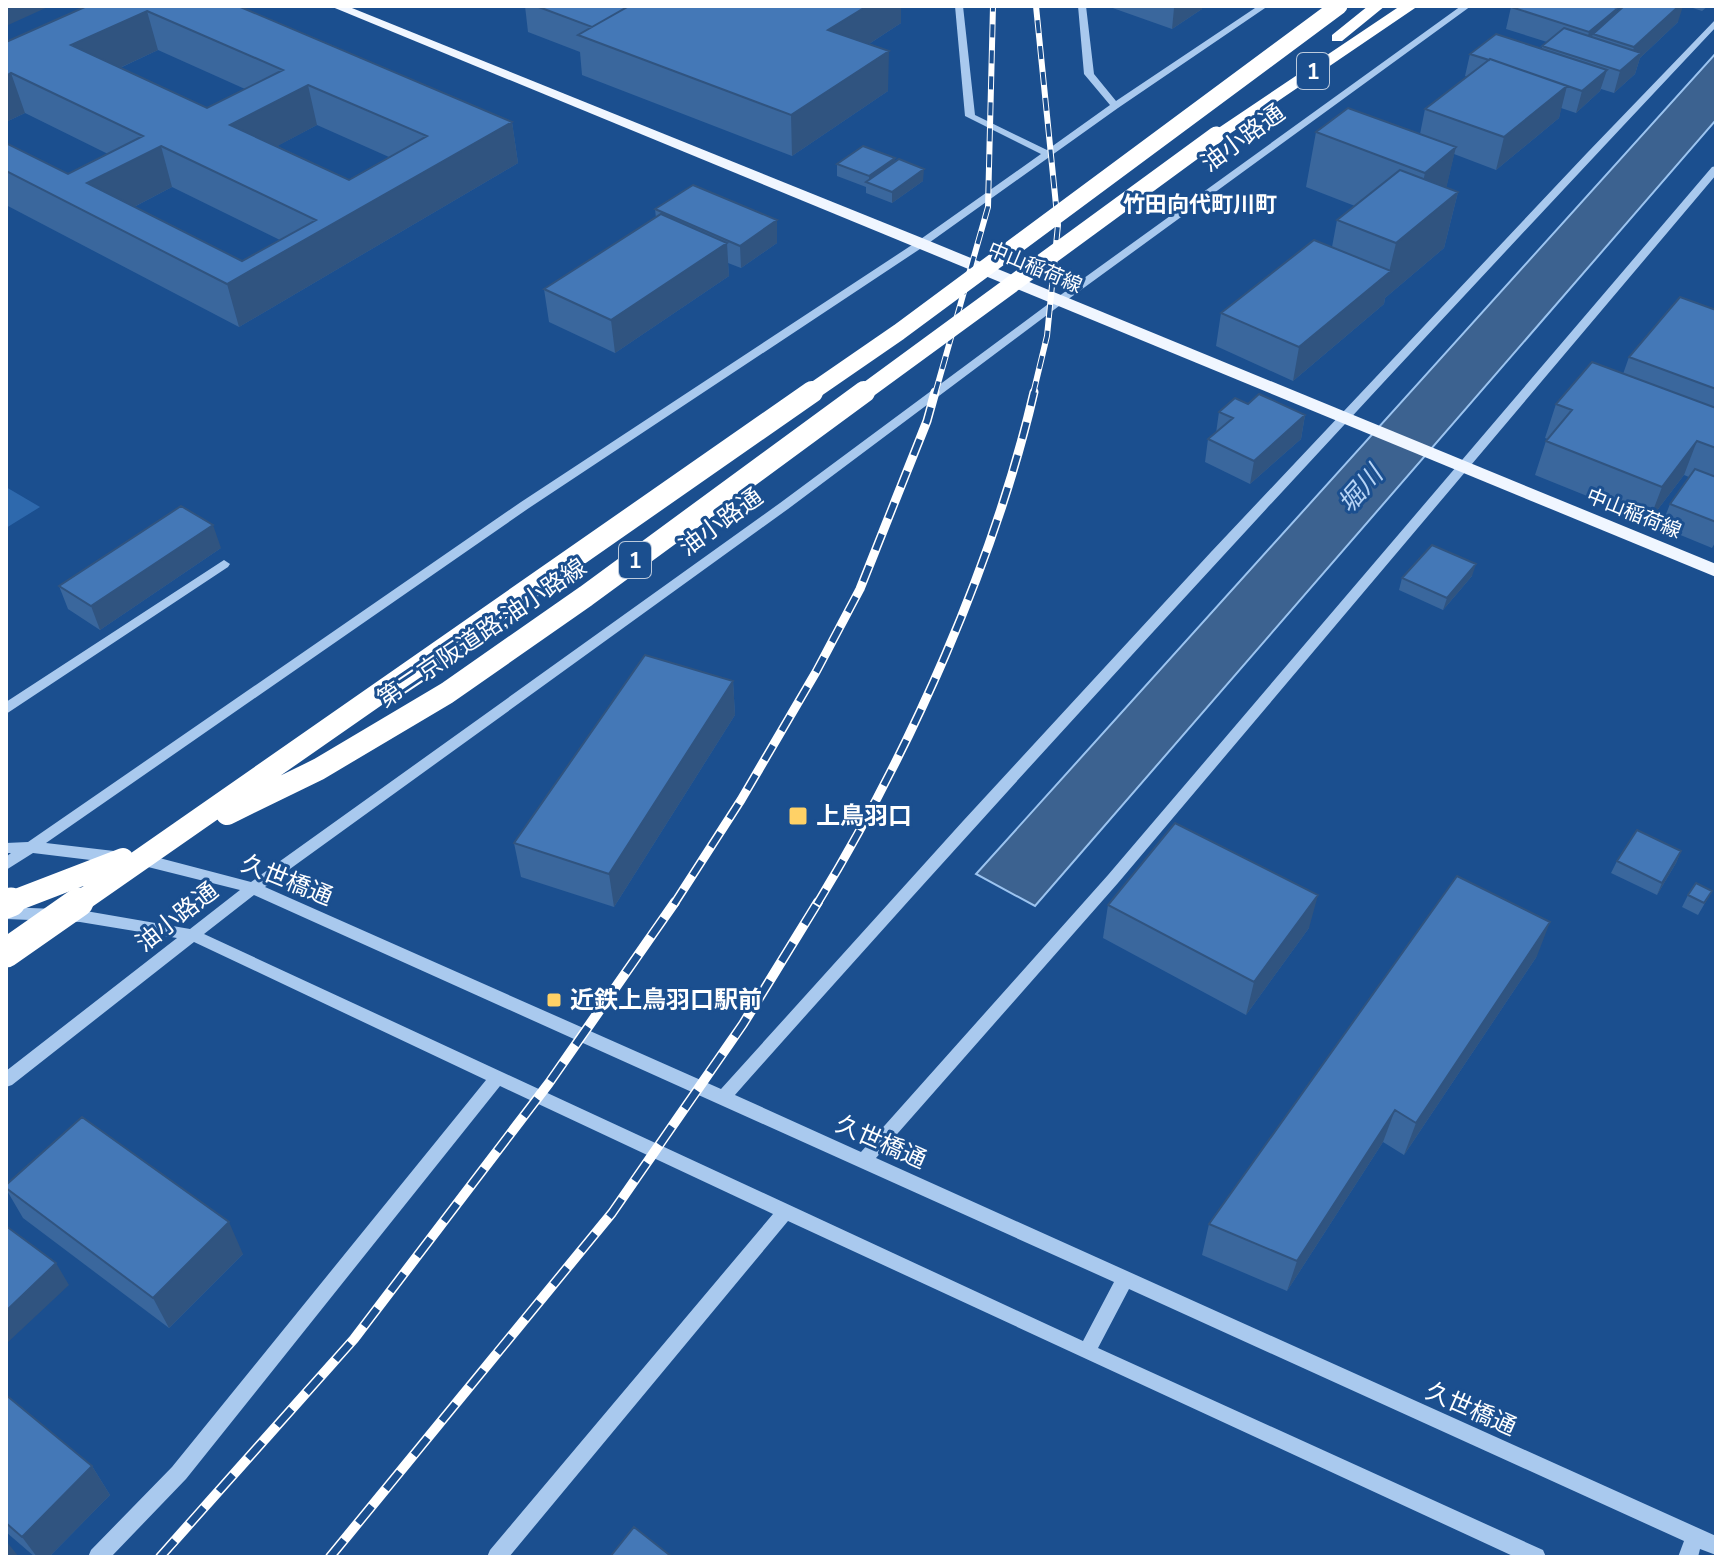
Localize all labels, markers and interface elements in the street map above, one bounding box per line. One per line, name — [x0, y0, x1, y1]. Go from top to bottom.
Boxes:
road number: 1 — [1297, 53, 1329, 89]
street label: 油小路通 — [1195, 97, 1291, 179]
district label: 竹田向代町川町 — [1123, 190, 1277, 220]
street label: 中山稲荷線 — [984, 235, 1086, 299]
water label: 堀川 — [1330, 456, 1393, 520]
street label: 油小路通 — [673, 481, 769, 563]
street label: 中山稲荷線 — [1582, 482, 1685, 545]
road number: 1 — [619, 542, 651, 578]
street label: 第二京阪道路;油小路線 — [371, 551, 593, 715]
place label: 上鳥羽口 — [816, 800, 912, 832]
marker: 上鳥羽口 — [787, 805, 809, 827]
street label: 久世橋通 — [237, 847, 337, 913]
street label: 油小路通 — [129, 875, 225, 959]
place label: 近鉄上鳥羽口駅前 — [570, 984, 762, 1016]
marker: 近鉄上鳥羽口駅前 — [545, 991, 563, 1009]
street label: 久世橋通 — [831, 1108, 931, 1176]
street label: 久世橋通 — [1421, 1375, 1521, 1443]

